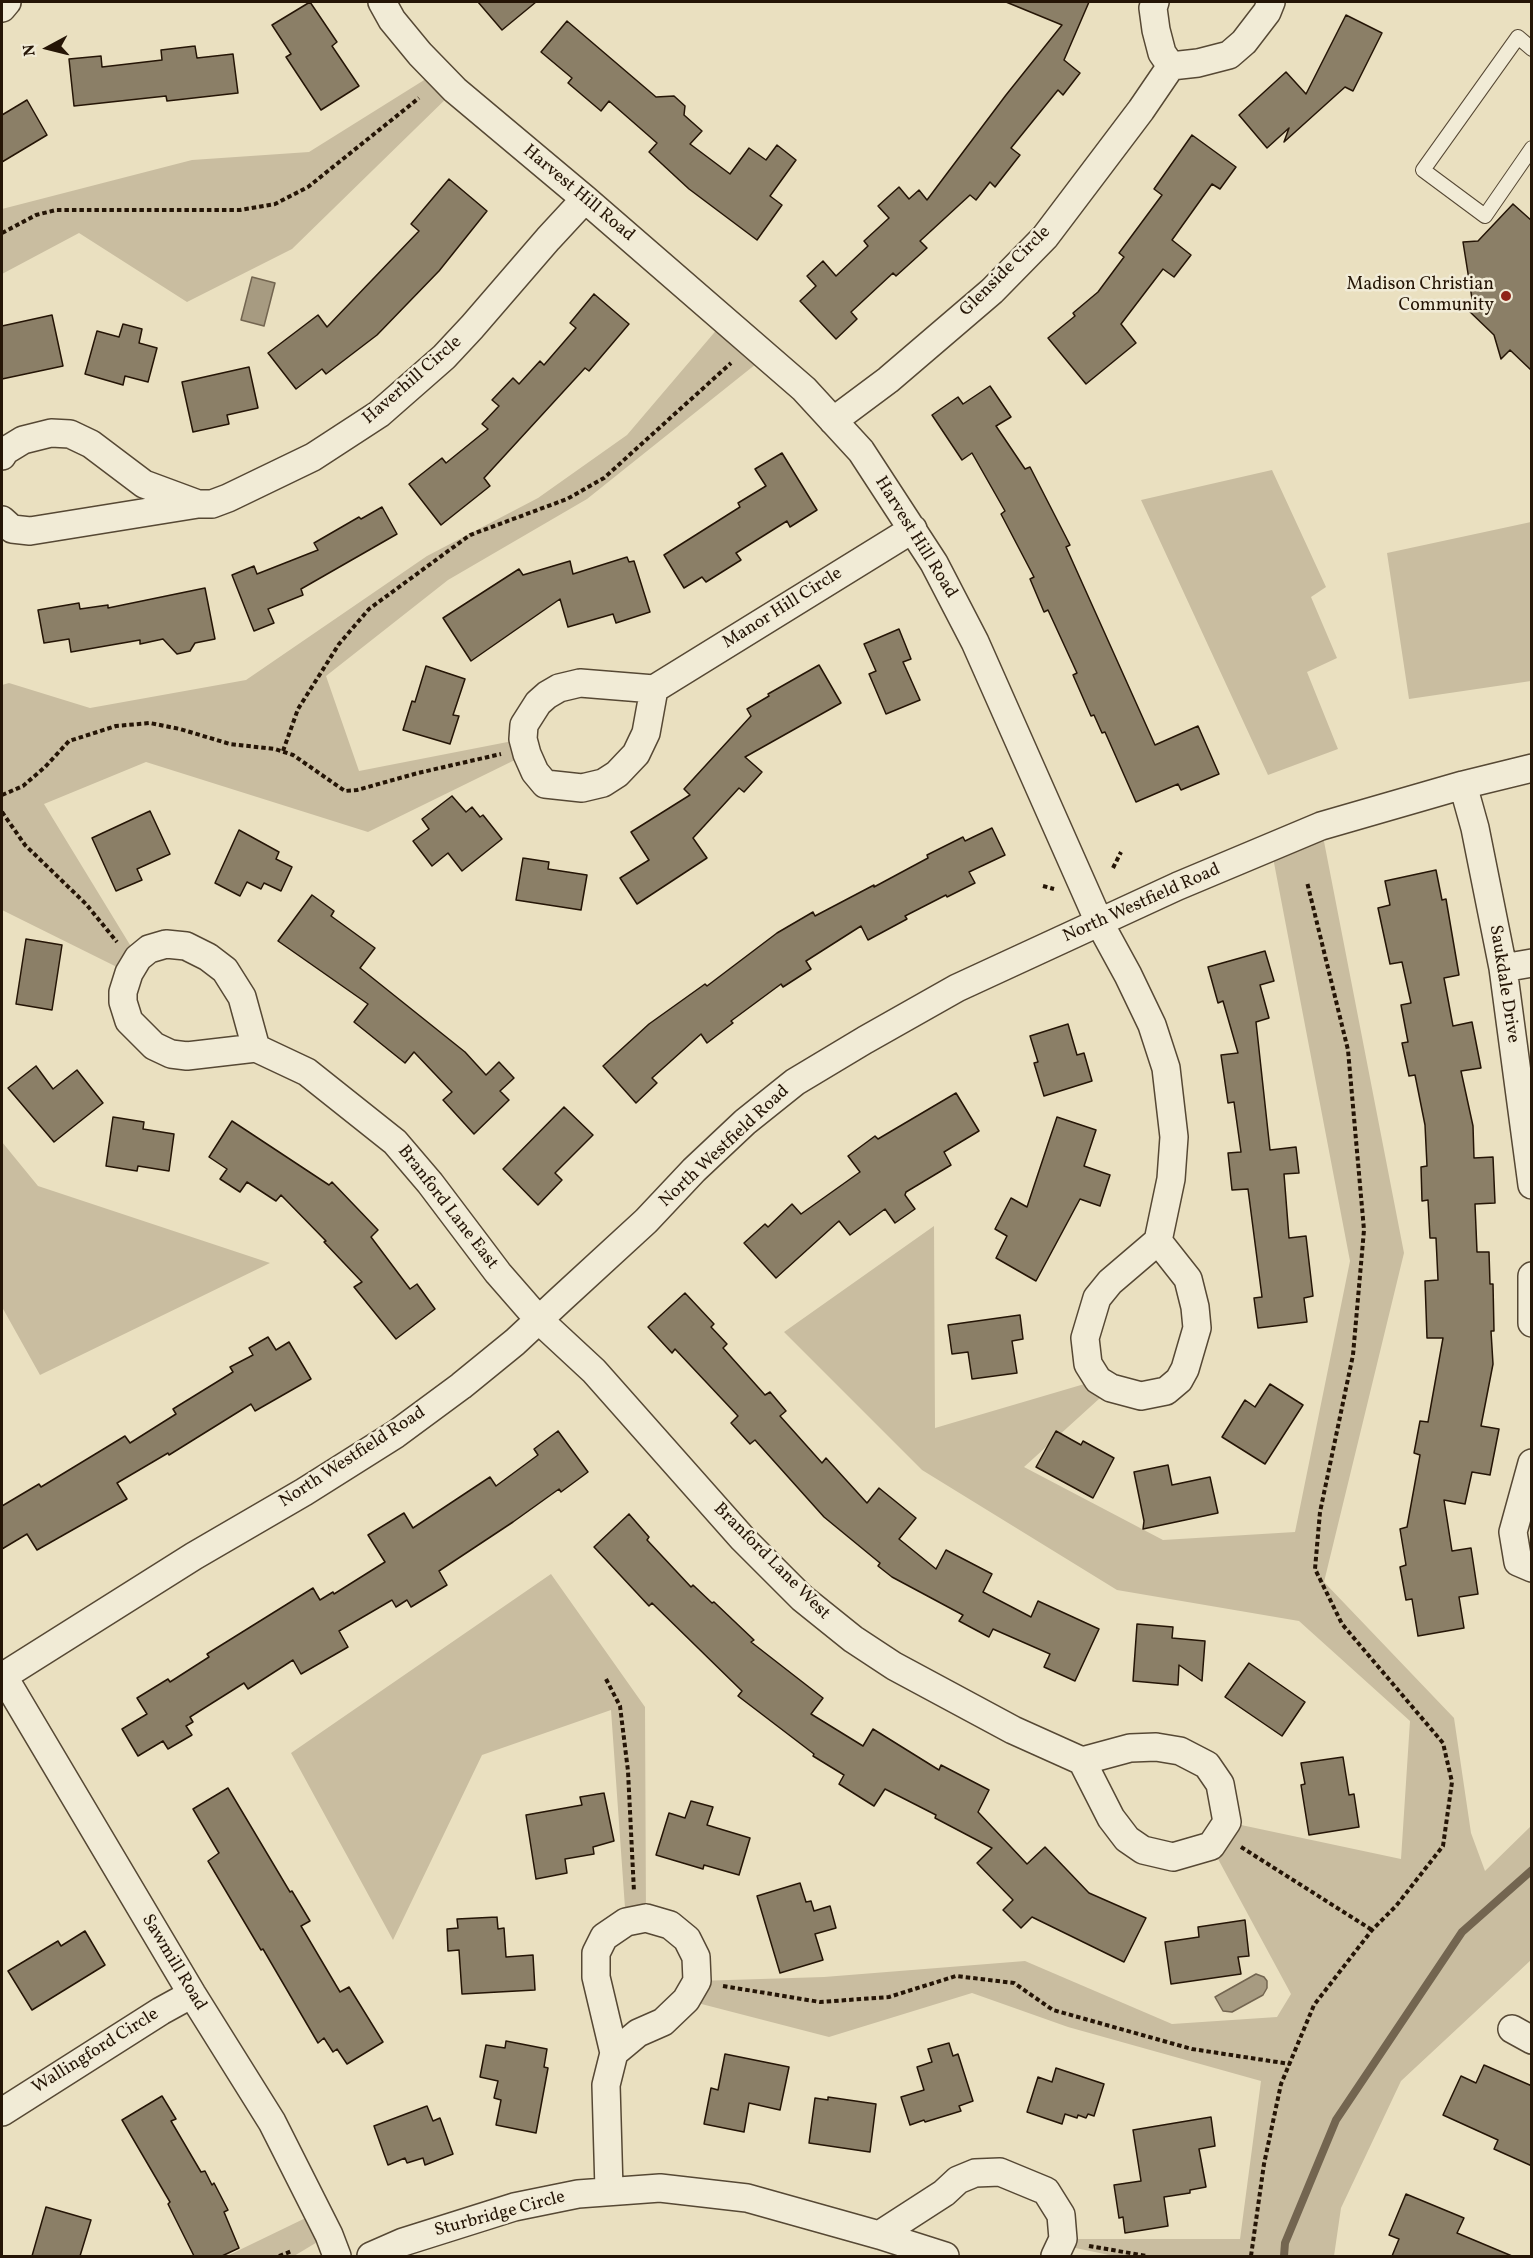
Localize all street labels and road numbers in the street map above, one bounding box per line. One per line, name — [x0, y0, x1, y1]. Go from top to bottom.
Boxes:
street label: Harvest Hill Road — [518, 141, 638, 247]
street label: Glenside Circle — [956, 222, 1056, 322]
street label: Haverhill Circle — [359, 332, 467, 430]
street label: Harvest Hill Road — [869, 473, 961, 603]
street label: Manor Hill Circle — [719, 564, 847, 654]
street label: North Westfield Road — [1060, 860, 1224, 948]
street label: Saukdale Drive — [1483, 923, 1523, 1045]
street label: North Westfield Road — [656, 1081, 794, 1213]
street label: Branford Lane East — [392, 1142, 502, 1274]
street label: North Westfield Road — [276, 1403, 430, 1513]
street label: Branford Lane West — [708, 1499, 834, 1625]
street label: Sawmill Road — [136, 1911, 210, 2015]
street label: Wallingford Circle — [29, 2004, 163, 2100]
street label: Sturbridge Circle — [432, 2187, 568, 2243]

